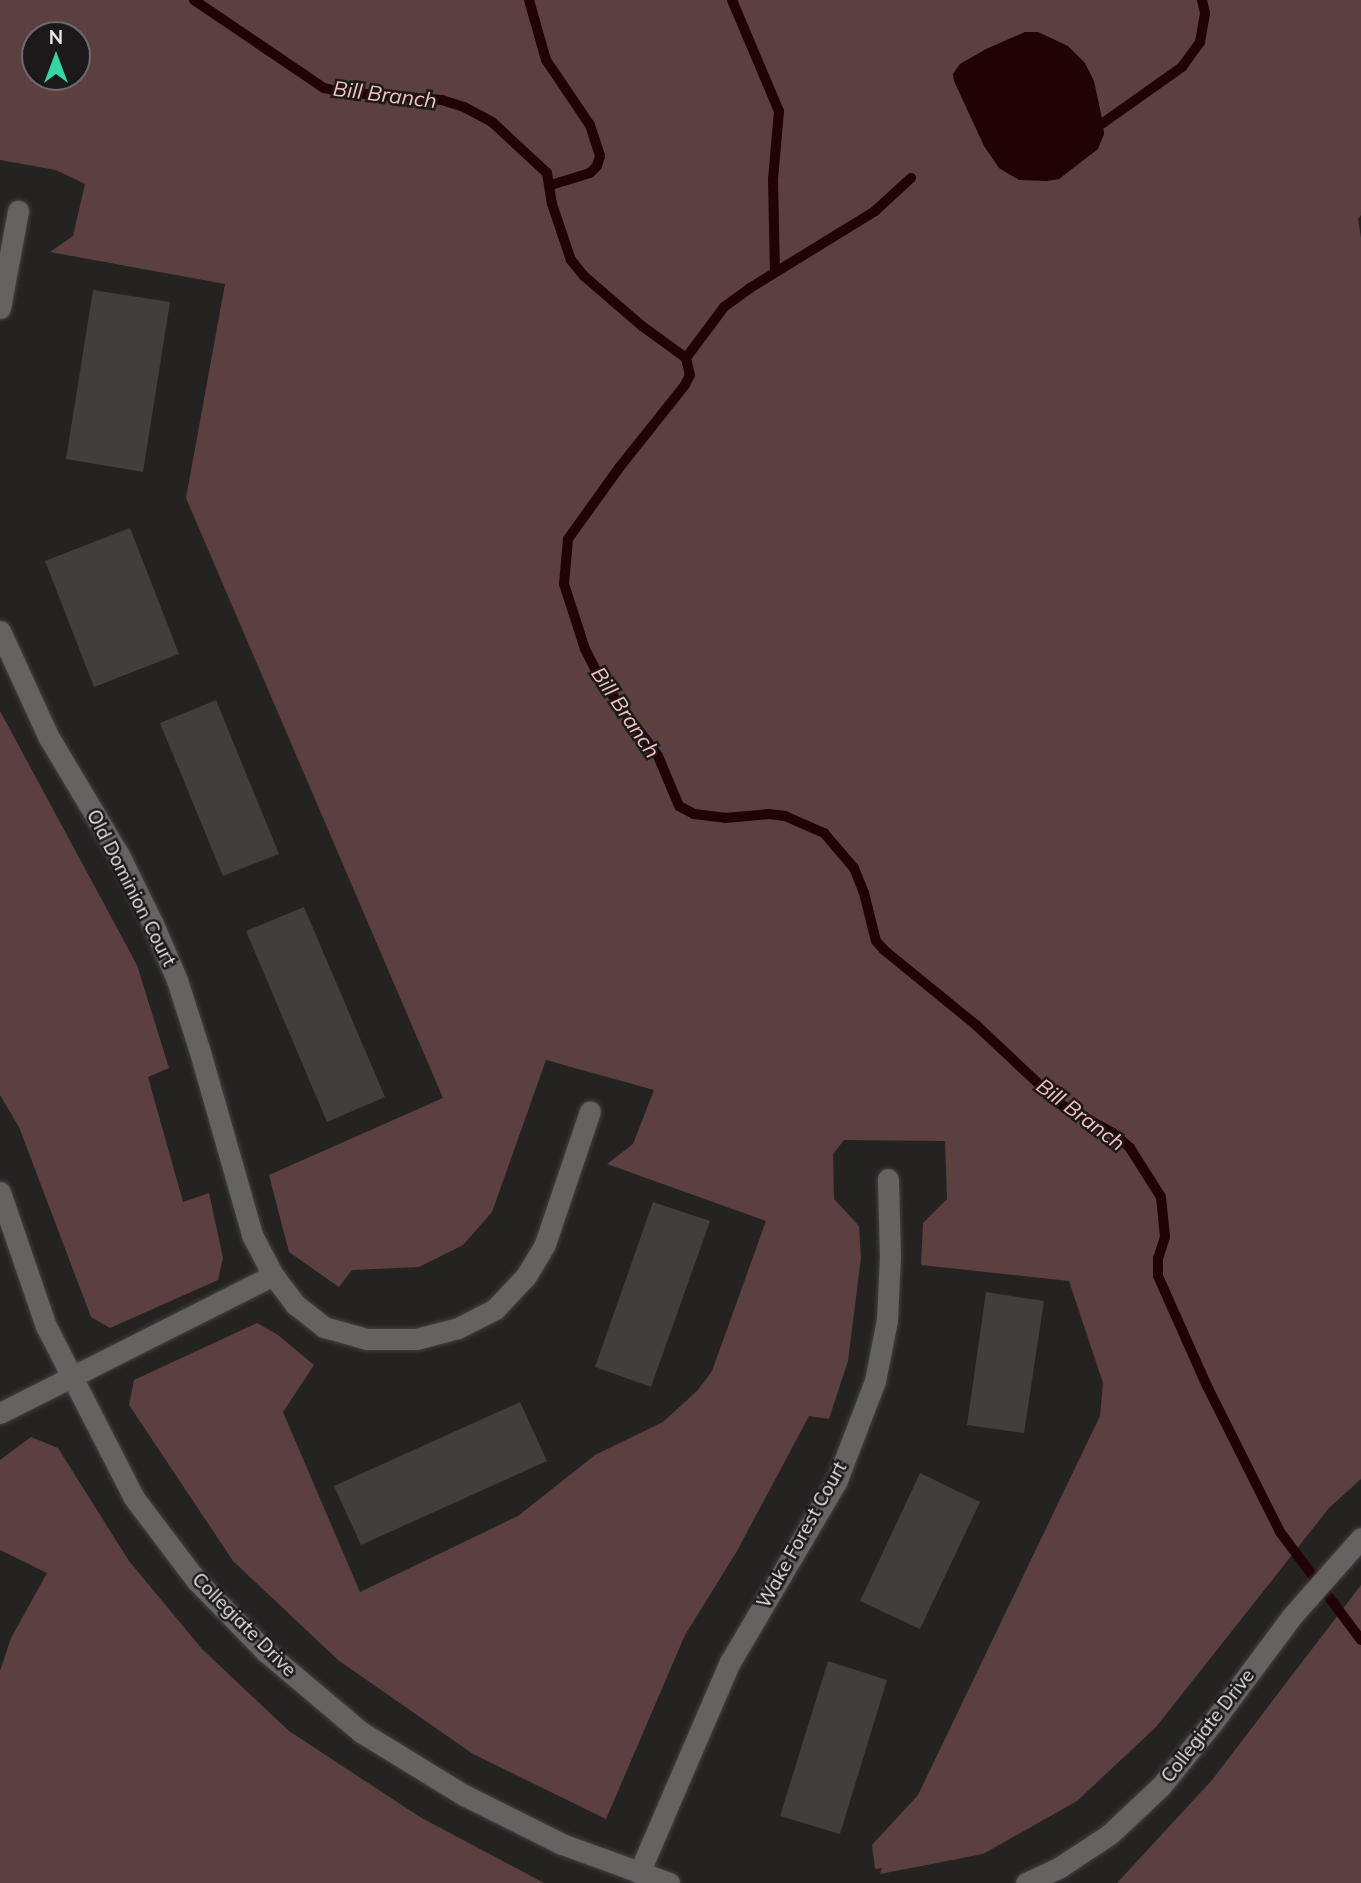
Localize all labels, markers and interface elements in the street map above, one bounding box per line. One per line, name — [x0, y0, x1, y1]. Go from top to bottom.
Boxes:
north arrow — [21, 21, 91, 91]
text: N — [49, 25, 63, 49]
water label: Bill Branch — [332, 75, 438, 113]
water label: Bill Branch — [586, 662, 666, 762]
street label: Old Dominion Court — [82, 806, 180, 970]
water label: Bill Branch — [1032, 1073, 1130, 1155]
street label: Wake Forest Court — [752, 1458, 852, 1612]
street label: Collegiate Drive — [187, 1568, 301, 1682]
street label: Collegiate Drive — [1157, 1665, 1259, 1787]

